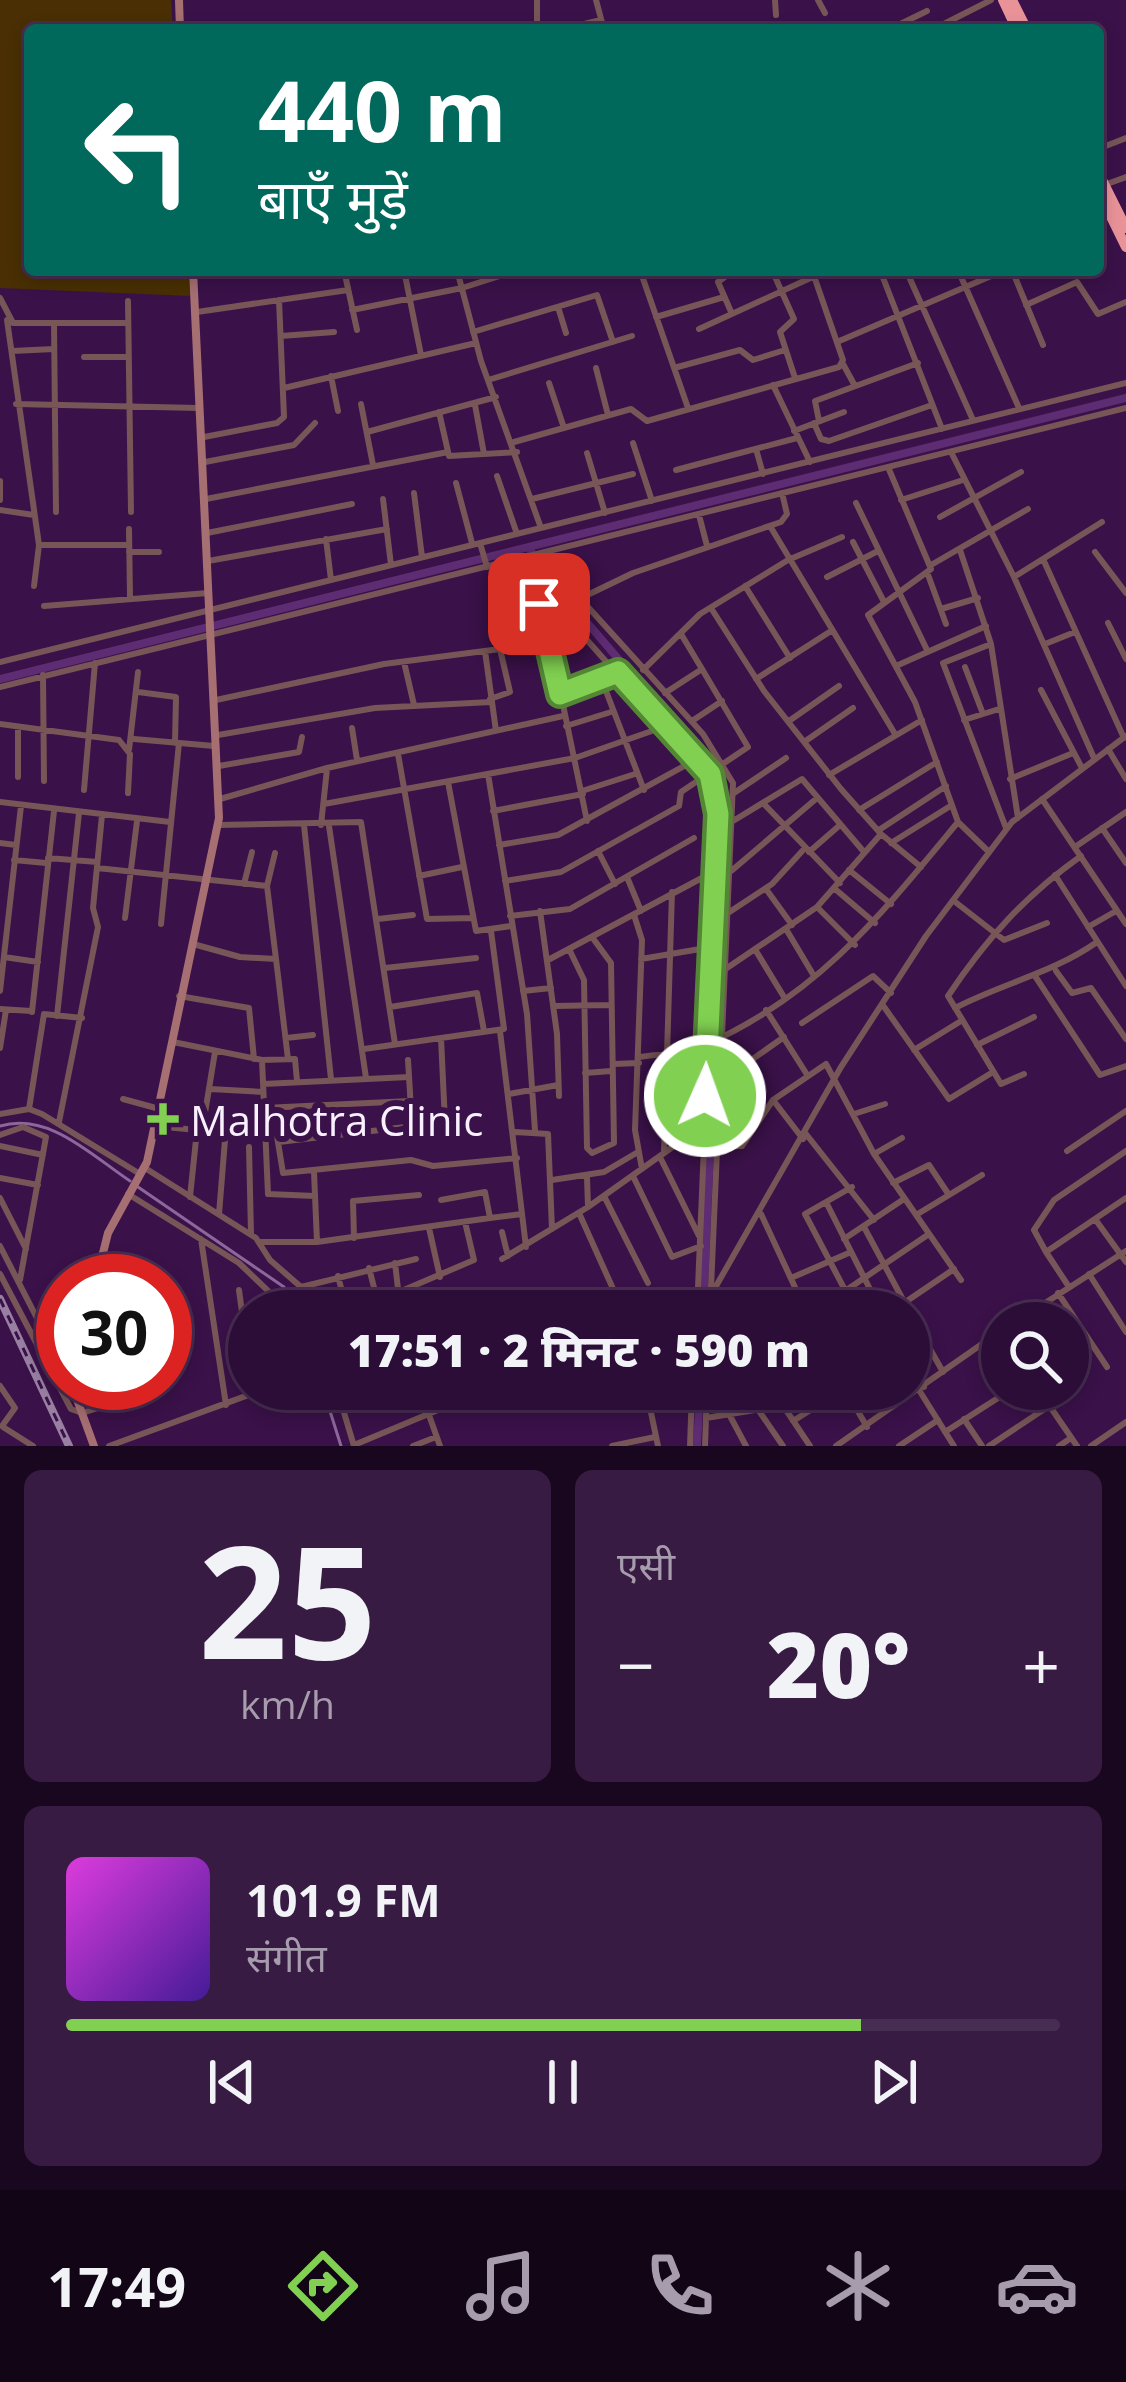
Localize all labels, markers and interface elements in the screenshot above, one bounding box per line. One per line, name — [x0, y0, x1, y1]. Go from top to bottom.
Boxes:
text: 440 m — [258, 52, 506, 167]
icon: left — [60, 72, 216, 228]
text: बाएँ मुड़ें — [258, 161, 408, 235]
pin — [488, 553, 590, 655]
icon: arrive — [506, 571, 572, 637]
position arrow — [642, 1033, 768, 1159]
place label: Malhotra Clinic — [190, 1091, 483, 1148]
marker: Malhotra Clinic — [147, 1103, 179, 1135]
speed limit sign: 30 — [36, 1254, 192, 1410]
map controls — [981, 1302, 1089, 1410]
button: search — [981, 1302, 1089, 1410]
text: 17:51 · 2 मिनट · 590 m — [348, 1319, 810, 1380]
text: 25 — [198, 1492, 377, 1705]
text: एसी — [617, 1538, 675, 1591]
text: 20° — [767, 1602, 910, 1724]
text: − — [617, 1619, 655, 1709]
text: + — [1022, 1619, 1060, 1709]
text: km/h — [240, 1677, 335, 1730]
text: 101.9 FM — [246, 1869, 441, 1930]
text: संगीत — [246, 1930, 327, 1983]
icon: previous — [199, 2049, 265, 2115]
icon: pause — [530, 2049, 596, 2115]
icon: next — [861, 2049, 927, 2115]
icon: directions — [281, 2244, 365, 2328]
icon: music — [459, 2244, 543, 2328]
icon: phone — [638, 2244, 722, 2328]
icon: climate — [816, 2244, 900, 2328]
icon: car — [995, 2244, 1079, 2328]
text: 17:49 — [47, 2249, 186, 2323]

